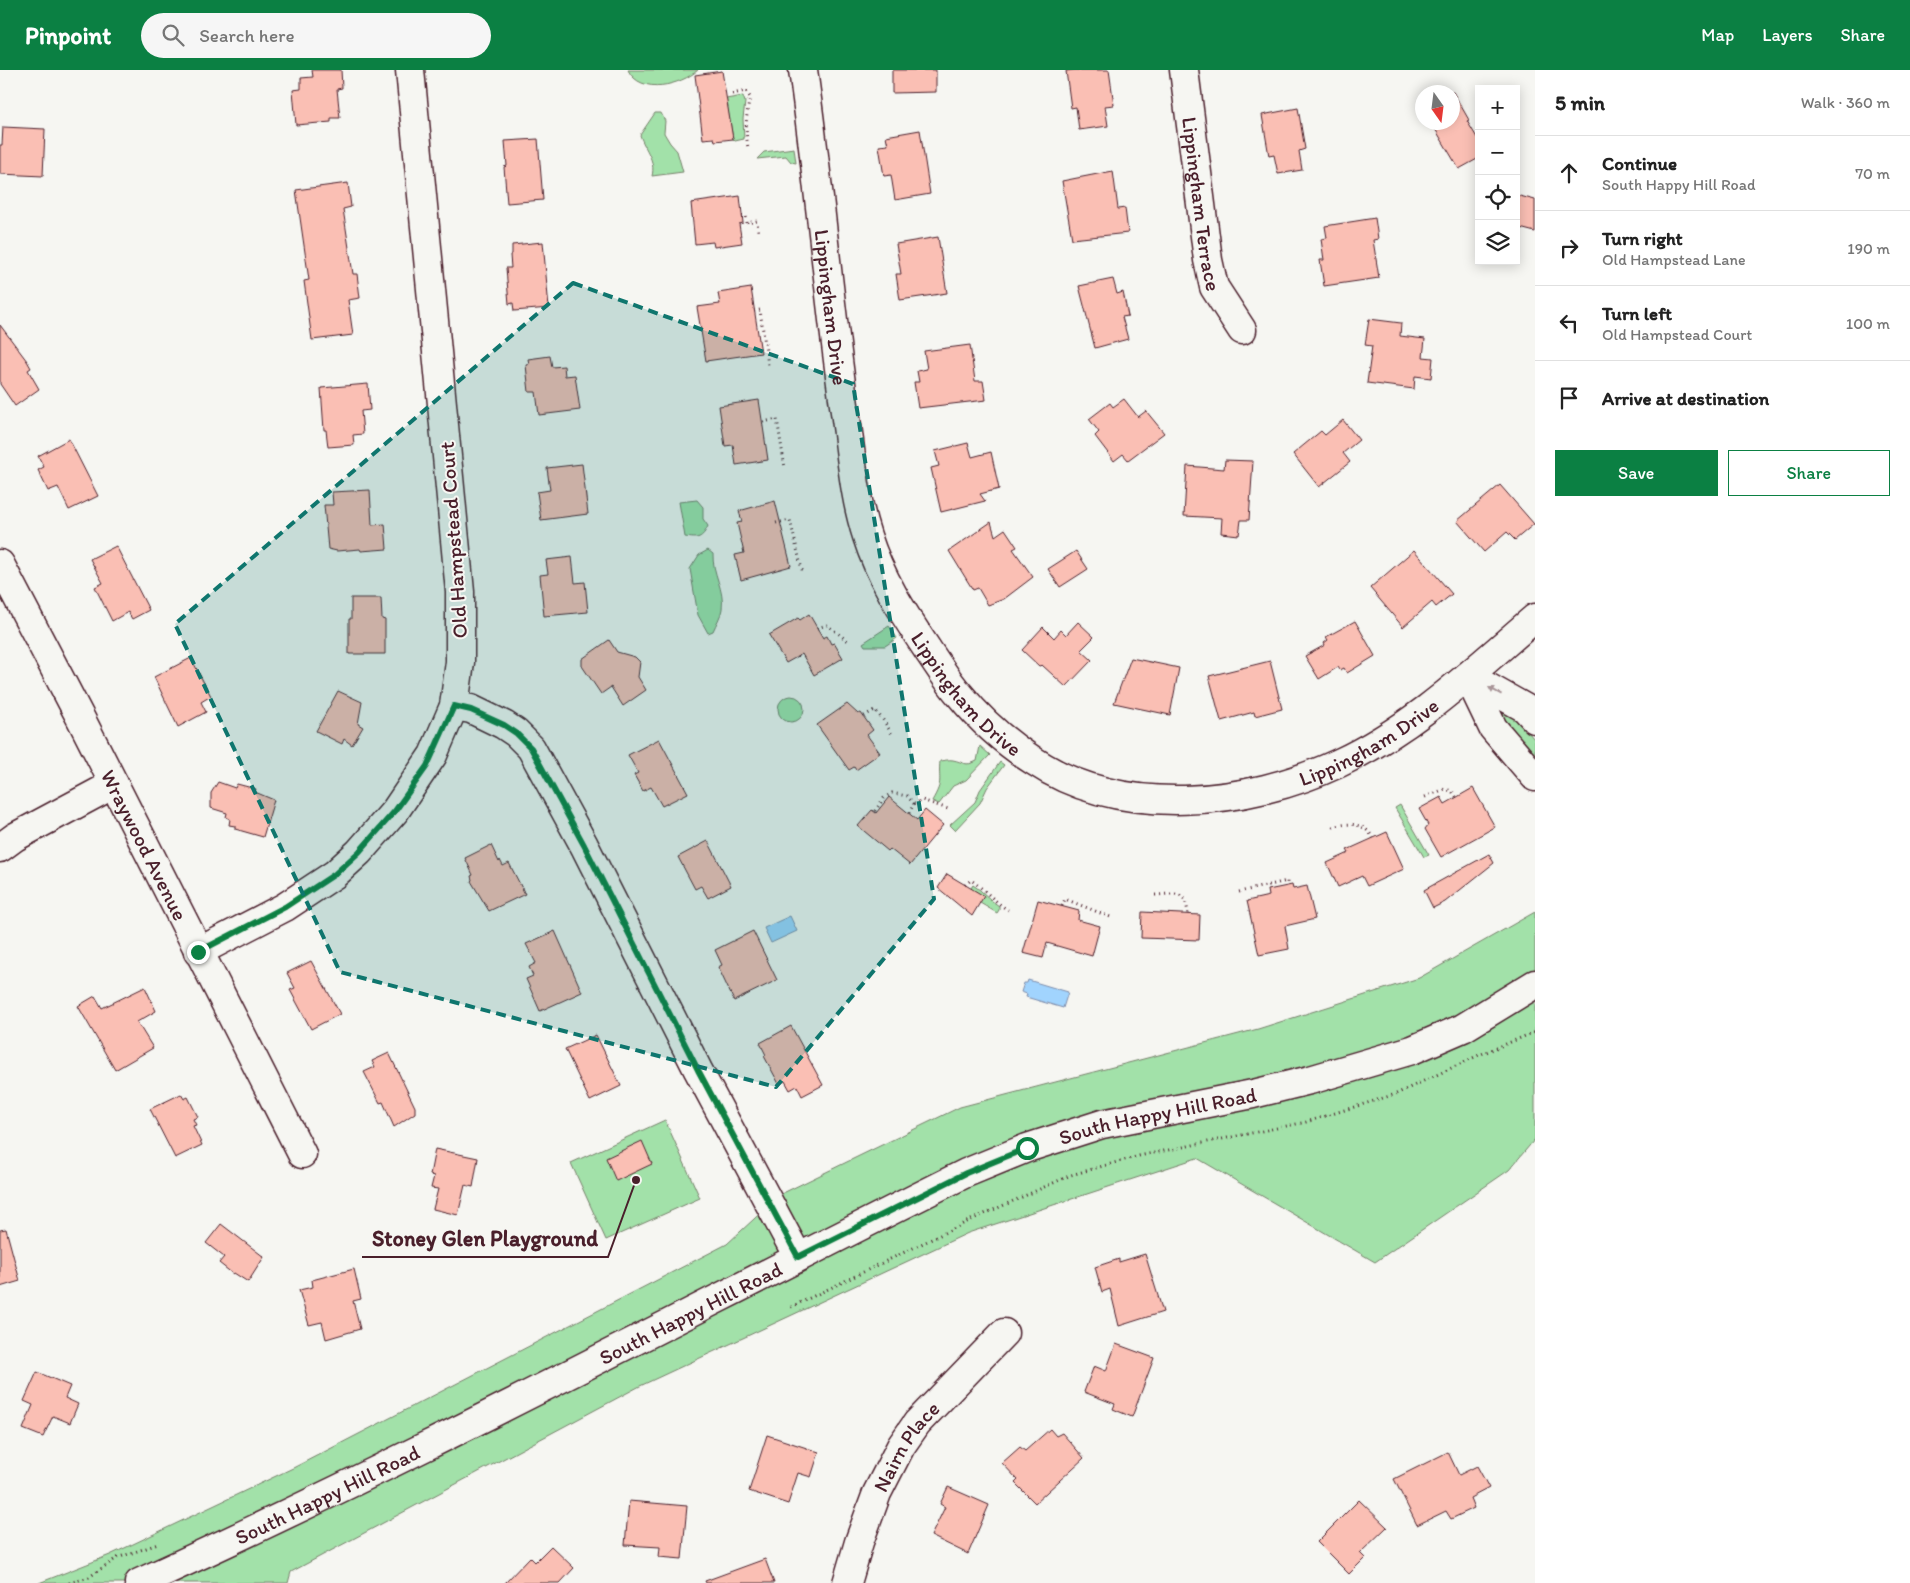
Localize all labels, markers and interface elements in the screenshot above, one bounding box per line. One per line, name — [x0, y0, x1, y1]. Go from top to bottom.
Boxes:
search box — [141, 13, 491, 58]
text: Pinpoint — [25, 21, 111, 50]
icon: search — [159, 21, 187, 49]
text: Search here — [199, 24, 294, 47]
text: Map — [1701, 24, 1734, 46]
text: Layers — [1762, 24, 1812, 46]
text: Share — [1840, 24, 1885, 46]
north arrow — [1415, 85, 1460, 130]
map controls — [1475, 85, 1520, 265]
button: + — [1475, 85, 1520, 130]
text: 5 min — [1555, 90, 1605, 115]
text: Walk · 360 m — [1801, 93, 1890, 112]
street label: Lippingham Terrace — [1177, 115, 1227, 293]
button: − — [1475, 130, 1520, 175]
text: Continue — [1602, 152, 1677, 175]
icon: ahead — [1555, 159, 1583, 187]
text: 70 m — [1855, 164, 1890, 183]
button: locate — [1475, 175, 1520, 220]
text: South Happy Hill Road — [1602, 175, 1756, 194]
button: layers — [1475, 220, 1520, 265]
text: Turn right — [1602, 227, 1683, 250]
street label: Lippingham Drive — [810, 228, 854, 387]
icon: right — [1555, 234, 1583, 262]
text: 190 m — [1847, 239, 1890, 258]
text: Old Hampstead Lane — [1602, 250, 1746, 269]
text: Turn left — [1602, 302, 1672, 325]
icon: left — [1555, 309, 1583, 337]
text: 100 m — [1846, 314, 1890, 333]
text: Old Hampstead Court — [1602, 325, 1752, 344]
icon: arrive — [1555, 384, 1583, 412]
text: Arrive at destination — [1602, 387, 1769, 410]
street label: Old Hampstead Court — [434, 441, 472, 639]
button: Save — [1555, 450, 1718, 496]
button: Share — [1728, 450, 1890, 496]
street label: Lippingham Drive — [906, 626, 1027, 761]
one-way arrow — [1489, 687, 1502, 696]
street label: Lippingham Drive — [1295, 692, 1443, 791]
street label: Wraywood Avenue — [96, 765, 194, 924]
route end — [187, 941, 210, 964]
street label: South Happy Hill Road — [1056, 1081, 1259, 1150]
route start — [1016, 1137, 1039, 1160]
callout: Stoney Glen Playground — [362, 1220, 608, 1257]
text: Stoney Glen Playground — [372, 1225, 598, 1252]
street label: South Happy Hill Road — [595, 1256, 786, 1370]
street label: Nairn Place — [867, 1396, 944, 1496]
street label: South Happy Hill Road — [231, 1439, 423, 1549]

